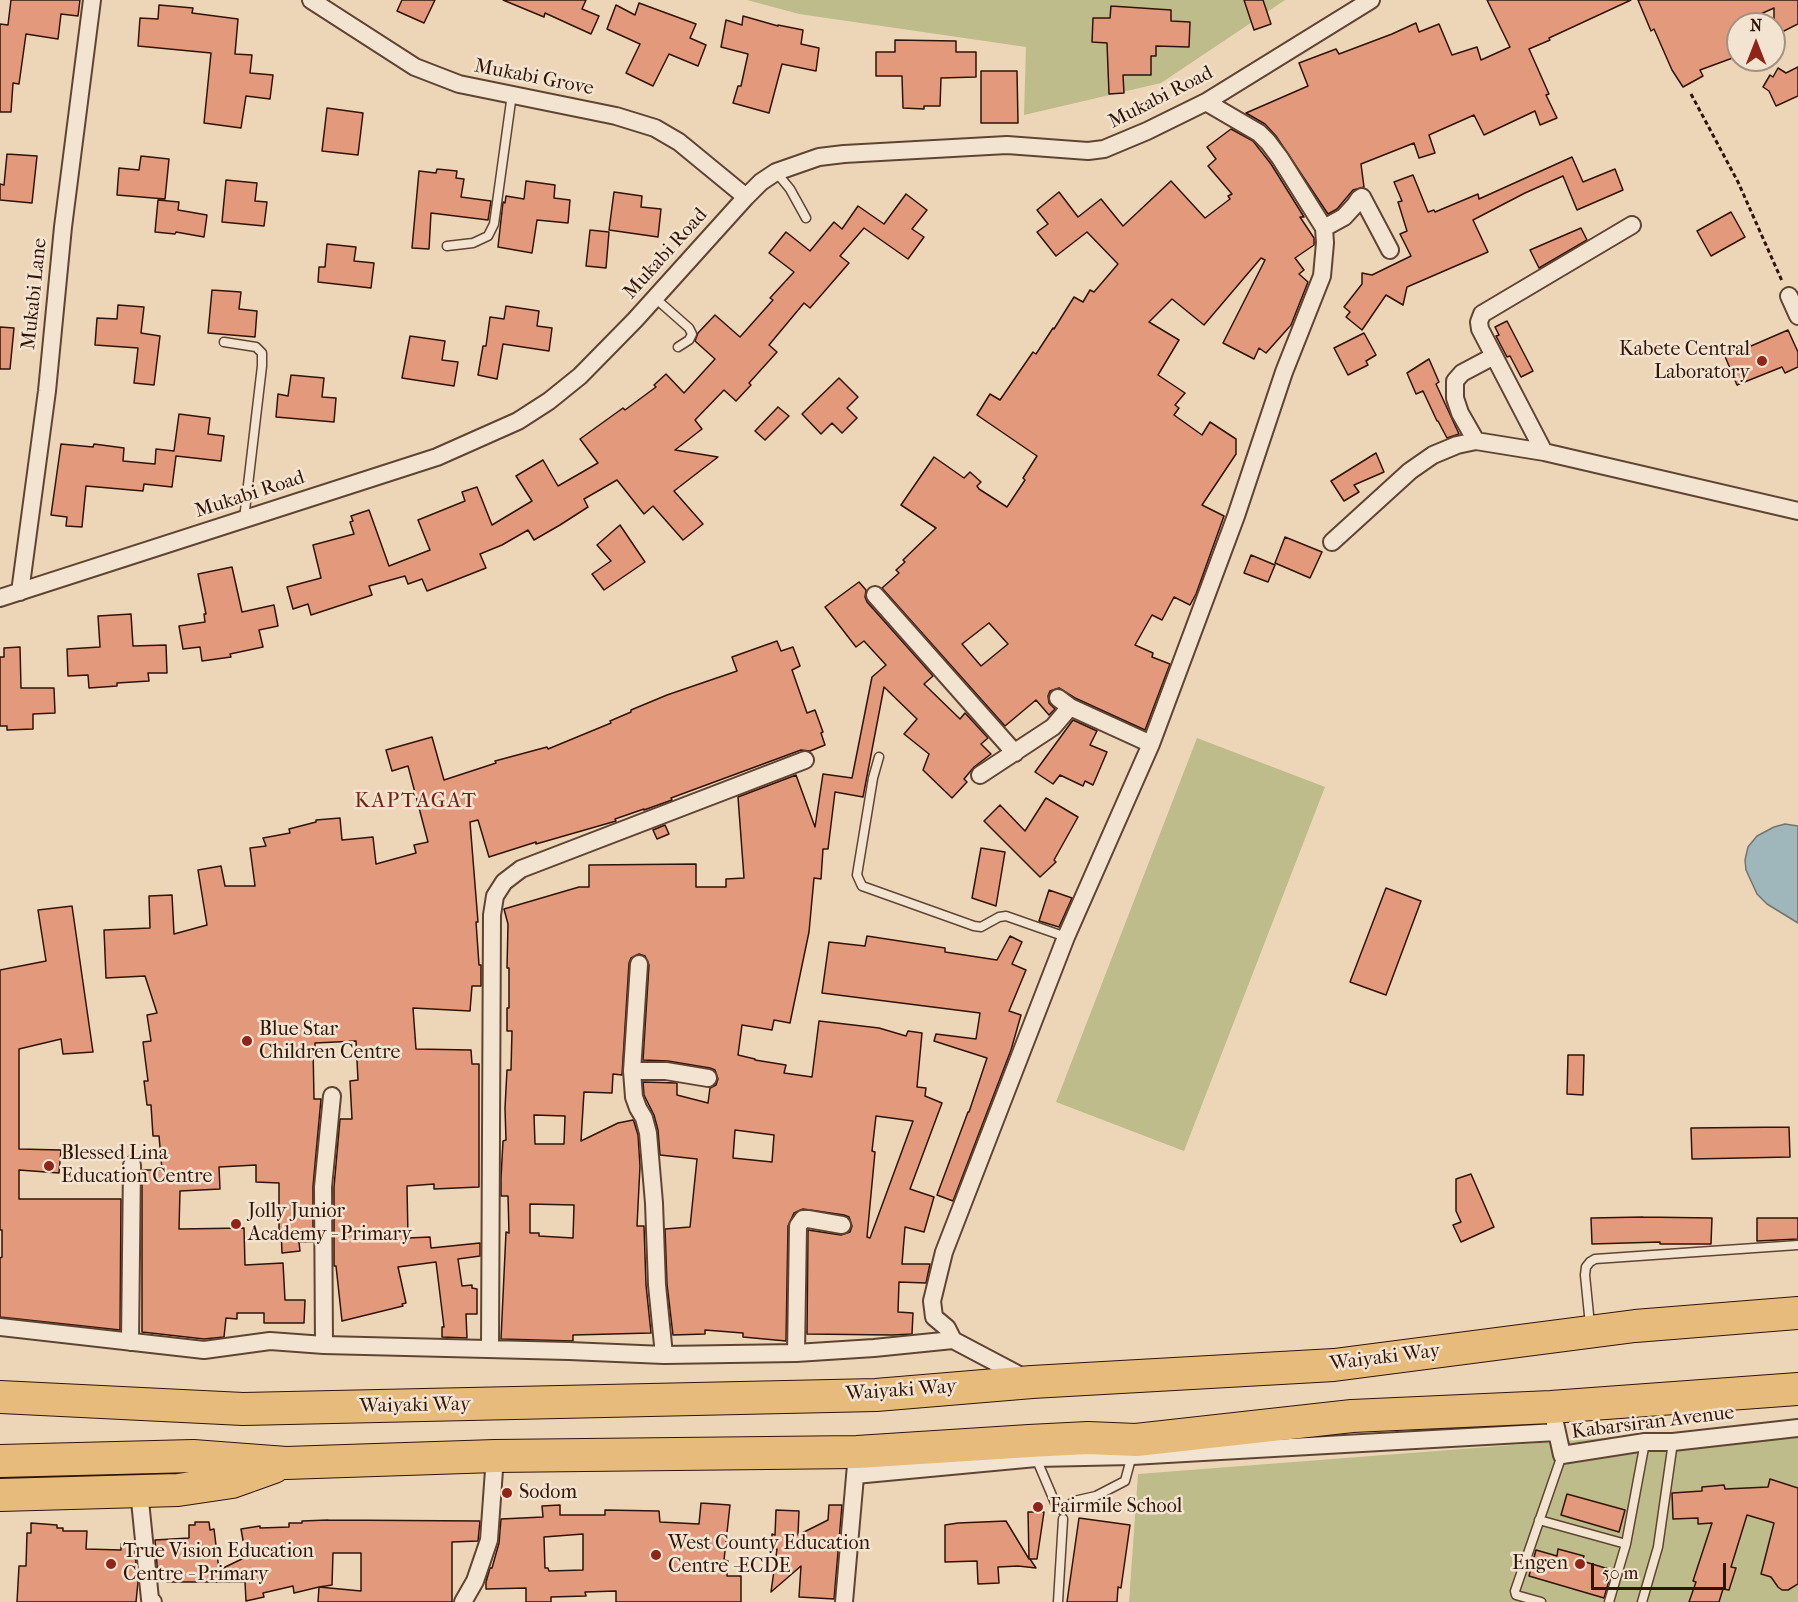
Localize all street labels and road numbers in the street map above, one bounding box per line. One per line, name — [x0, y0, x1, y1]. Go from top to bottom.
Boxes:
street label: Mukabi Grove — [472, 55, 596, 101]
street label: Mukabi Road — [1105, 61, 1217, 135]
street label: Mukabi Road — [619, 204, 713, 304]
street label: Mukabi Lane — [17, 237, 53, 351]
street label: Mukabi Road — [192, 466, 308, 524]
street label: Waiyaki Way — [1328, 1339, 1442, 1377]
street label: Waiyaki Way — [845, 1375, 957, 1407]
street label: Waiyaki Way — [359, 1393, 471, 1419]
street label: Kabarsiran Avenue — [1570, 1401, 1736, 1445]

